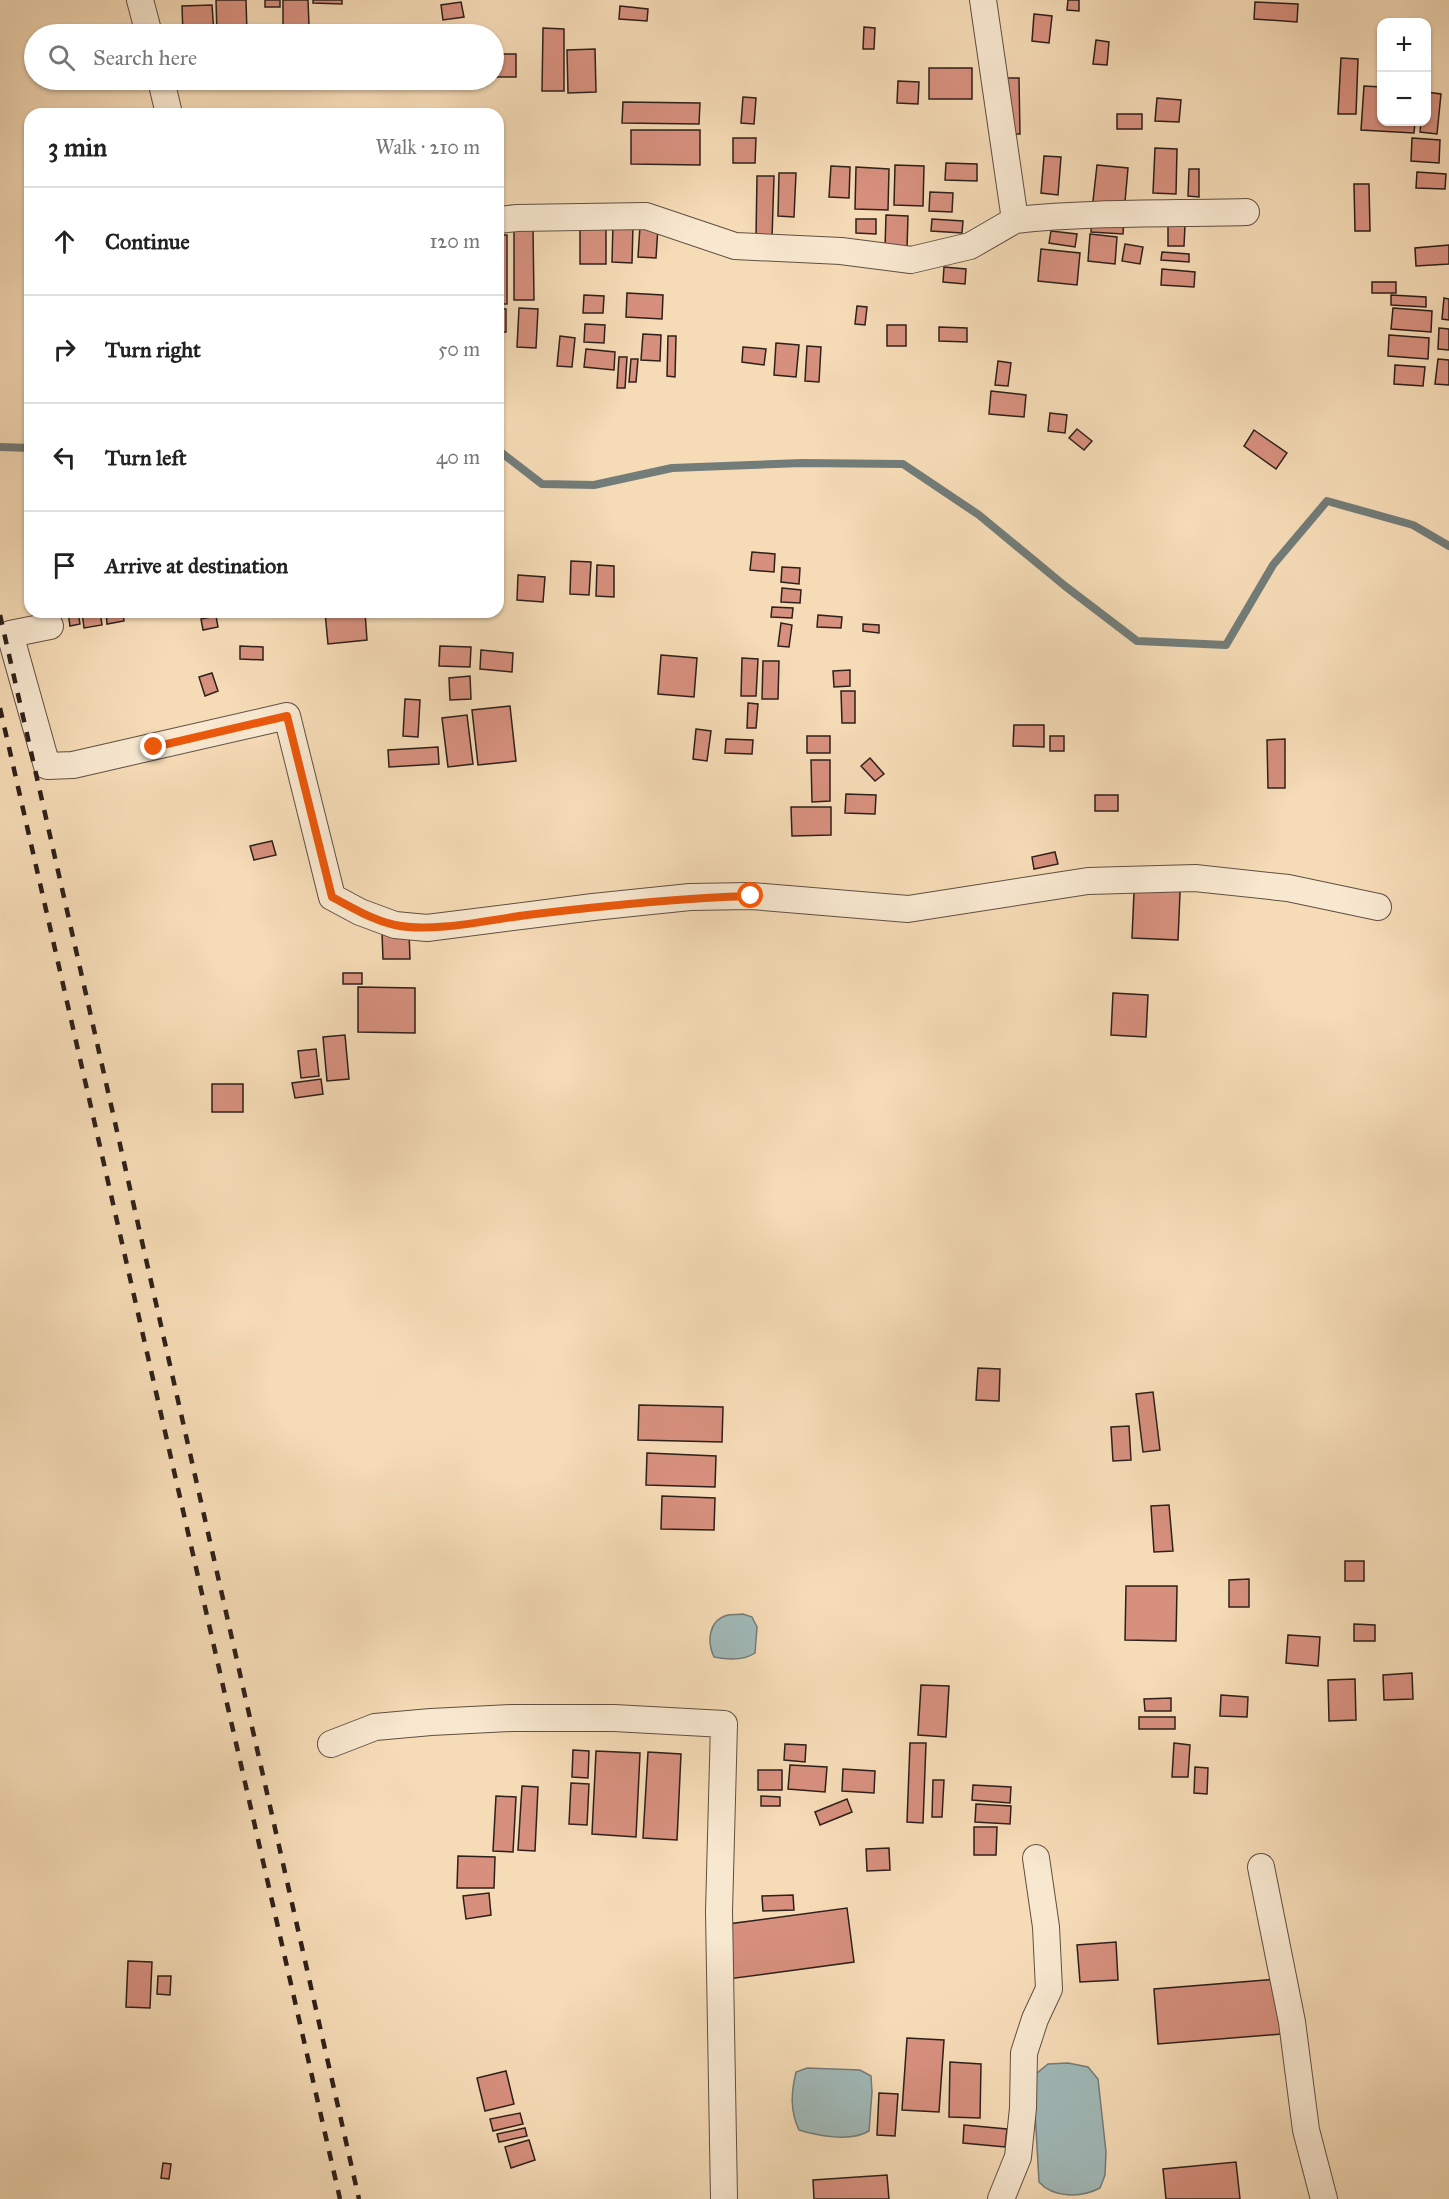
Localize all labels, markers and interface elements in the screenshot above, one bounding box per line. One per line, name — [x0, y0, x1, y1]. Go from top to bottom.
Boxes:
map controls — [1377, 18, 1431, 126]
button: + — [1377, 18, 1431, 72]
search box — [24, 24, 504, 90]
icon: search — [45, 41, 78, 74]
text: Search here — [93, 44, 197, 71]
button: − — [1377, 72, 1431, 126]
text: 3 min — [48, 131, 107, 163]
text: Walk · 210 m — [375, 135, 480, 159]
icon: ahead — [48, 225, 81, 258]
text: Continue — [105, 228, 190, 255]
text: 120 m — [429, 229, 480, 253]
icon: right — [48, 333, 81, 366]
text: Turn right — [105, 336, 201, 363]
text: 50 m — [438, 337, 480, 361]
icon: left — [48, 441, 81, 474]
text: Turn left — [105, 444, 187, 471]
text: 40 m — [436, 445, 480, 469]
icon: arrive — [48, 549, 81, 582]
text: Arrive at destination — [105, 552, 288, 579]
route end — [140, 733, 166, 759]
route start — [737, 882, 763, 908]

